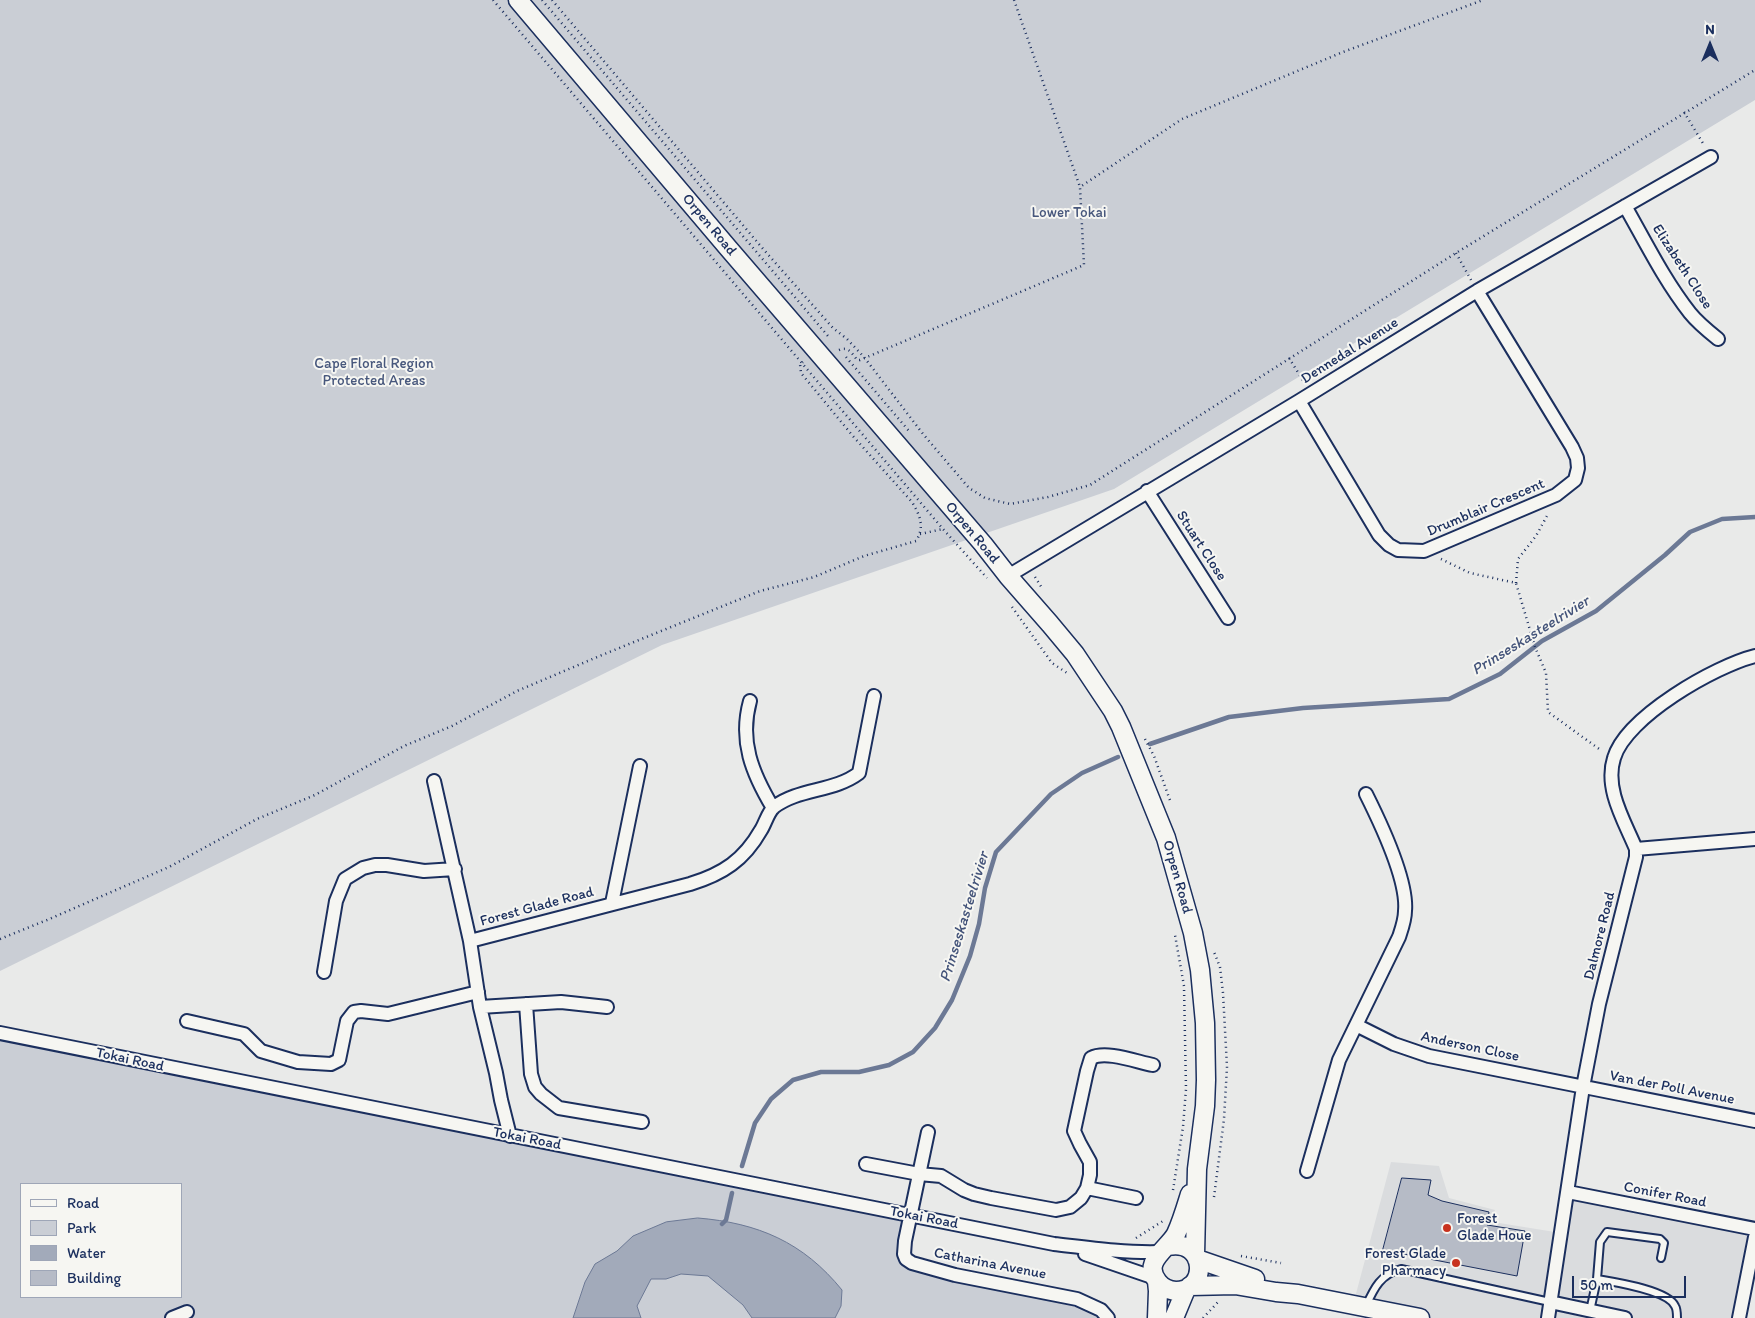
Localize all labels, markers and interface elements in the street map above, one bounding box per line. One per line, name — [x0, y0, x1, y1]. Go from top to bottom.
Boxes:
north arrow — [1685, 20, 1735, 70]
text: N — [1705, 21, 1715, 38]
street label: Orpen Road — [678, 190, 740, 260]
park label: Lower Tokai — [1031, 204, 1107, 222]
street label: Elizabeth Close — [1648, 221, 1716, 313]
street label: Dennedal Avenue — [1298, 314, 1402, 388]
park label: Cape Floral Region Protected Areas — [314, 355, 434, 390]
street label: Drumblair Crescent — [1424, 475, 1548, 541]
street label: Orpen Road — [941, 498, 1003, 568]
street label: Stuart Close — [1172, 508, 1230, 584]
water label: Prinseskasteelrivier — [1469, 592, 1593, 680]
street label: Orpen Road — [1158, 838, 1196, 916]
water label: Prinseskasteelrivier — [936, 850, 994, 984]
street label: Forest Glade Road — [478, 883, 596, 931]
street label: Dalmore Road — [1580, 890, 1620, 982]
street label: Anderson Close — [1419, 1028, 1521, 1066]
street label: Tokai Road — [94, 1044, 166, 1076]
street label: Van der Poll Avenue — [1608, 1067, 1736, 1109]
street label: Tokai Road — [491, 1124, 563, 1154]
street label: Conifer Road — [1622, 1178, 1708, 1212]
legend — [20, 1183, 182, 1298]
text: Road — [67, 1194, 99, 1212]
street label: Tokai Road — [888, 1203, 960, 1233]
place label: Forest Glade Houe — [1457, 1210, 1531, 1245]
text: Park — [67, 1219, 97, 1237]
marker: Forest Glade Houe — [1441, 1222, 1453, 1234]
text: Water — [67, 1244, 105, 1262]
street label: Catharina Avenue — [932, 1244, 1048, 1284]
place label: Forest Glade Pharmacy — [1365, 1245, 1446, 1280]
marker: Forest Glade Pharmacy — [1450, 1257, 1462, 1269]
scale bar — [1575, 1266, 1689, 1298]
text: Building — [67, 1269, 121, 1287]
text: 50 m — [1580, 1276, 1613, 1294]

